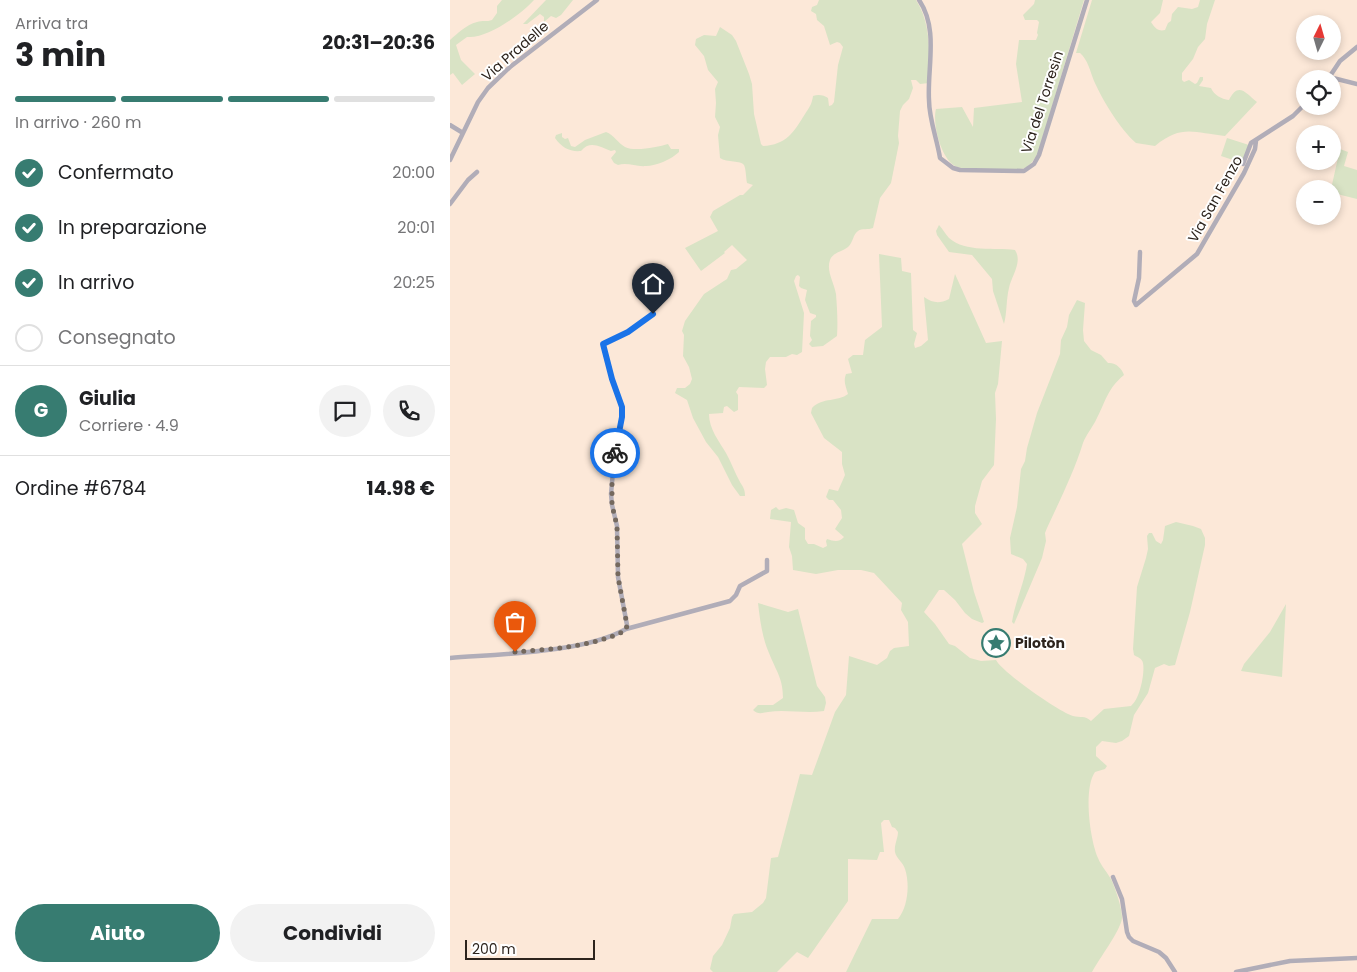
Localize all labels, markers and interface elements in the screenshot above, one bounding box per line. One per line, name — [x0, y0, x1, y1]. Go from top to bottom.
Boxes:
text: Arriva tra — [15, 12, 88, 35]
north arrow — [1296, 15, 1341, 60]
map controls — [1296, 15, 1341, 225]
street label: Via Pradelle — [477, 16, 553, 86]
text: 20:31–20:36 — [322, 29, 435, 56]
text: 3 min — [15, 32, 106, 77]
street label: Via del Torresin — [1016, 48, 1068, 156]
button: locate — [1296, 70, 1341, 115]
text: In arrivo · 260 m — [15, 111, 141, 134]
button: + — [1296, 125, 1341, 170]
street label: Via San Fenzo — [1183, 152, 1247, 246]
icon: check — [15, 159, 43, 187]
text: Confermato — [58, 159, 174, 186]
text: 20:00 — [392, 161, 435, 184]
button: − — [1296, 180, 1341, 225]
icon: check — [15, 214, 43, 242]
text: In preparazione — [58, 214, 207, 241]
text: 20:01 — [397, 216, 435, 239]
pin — [632, 263, 674, 314]
icon: check — [15, 269, 43, 297]
text: In arrivo — [58, 269, 134, 296]
icon: home — [639, 270, 667, 298]
text: 20:25 — [393, 271, 435, 294]
text: Consegnato — [58, 324, 176, 351]
text: Giulia — [79, 385, 136, 412]
button: chat — [319, 385, 371, 437]
button: phone — [383, 385, 435, 437]
text: G — [34, 397, 48, 424]
text: Corriere · 4.9 — [79, 414, 179, 437]
courier — [590, 428, 640, 478]
icon: bike — [601, 439, 629, 467]
text: Ordine #6784 — [15, 475, 146, 502]
text: 14.98 € — [366, 475, 435, 502]
pin — [494, 601, 536, 652]
icon: bag — [501, 608, 529, 636]
place icon: Pilotòn — [981, 628, 1011, 658]
place label: Pilotòn — [1015, 633, 1065, 653]
button: Aiuto — [15, 904, 220, 962]
button: Condividi — [230, 904, 435, 962]
scale bar — [465, 937, 595, 960]
text: 200 m — [472, 939, 516, 959]

